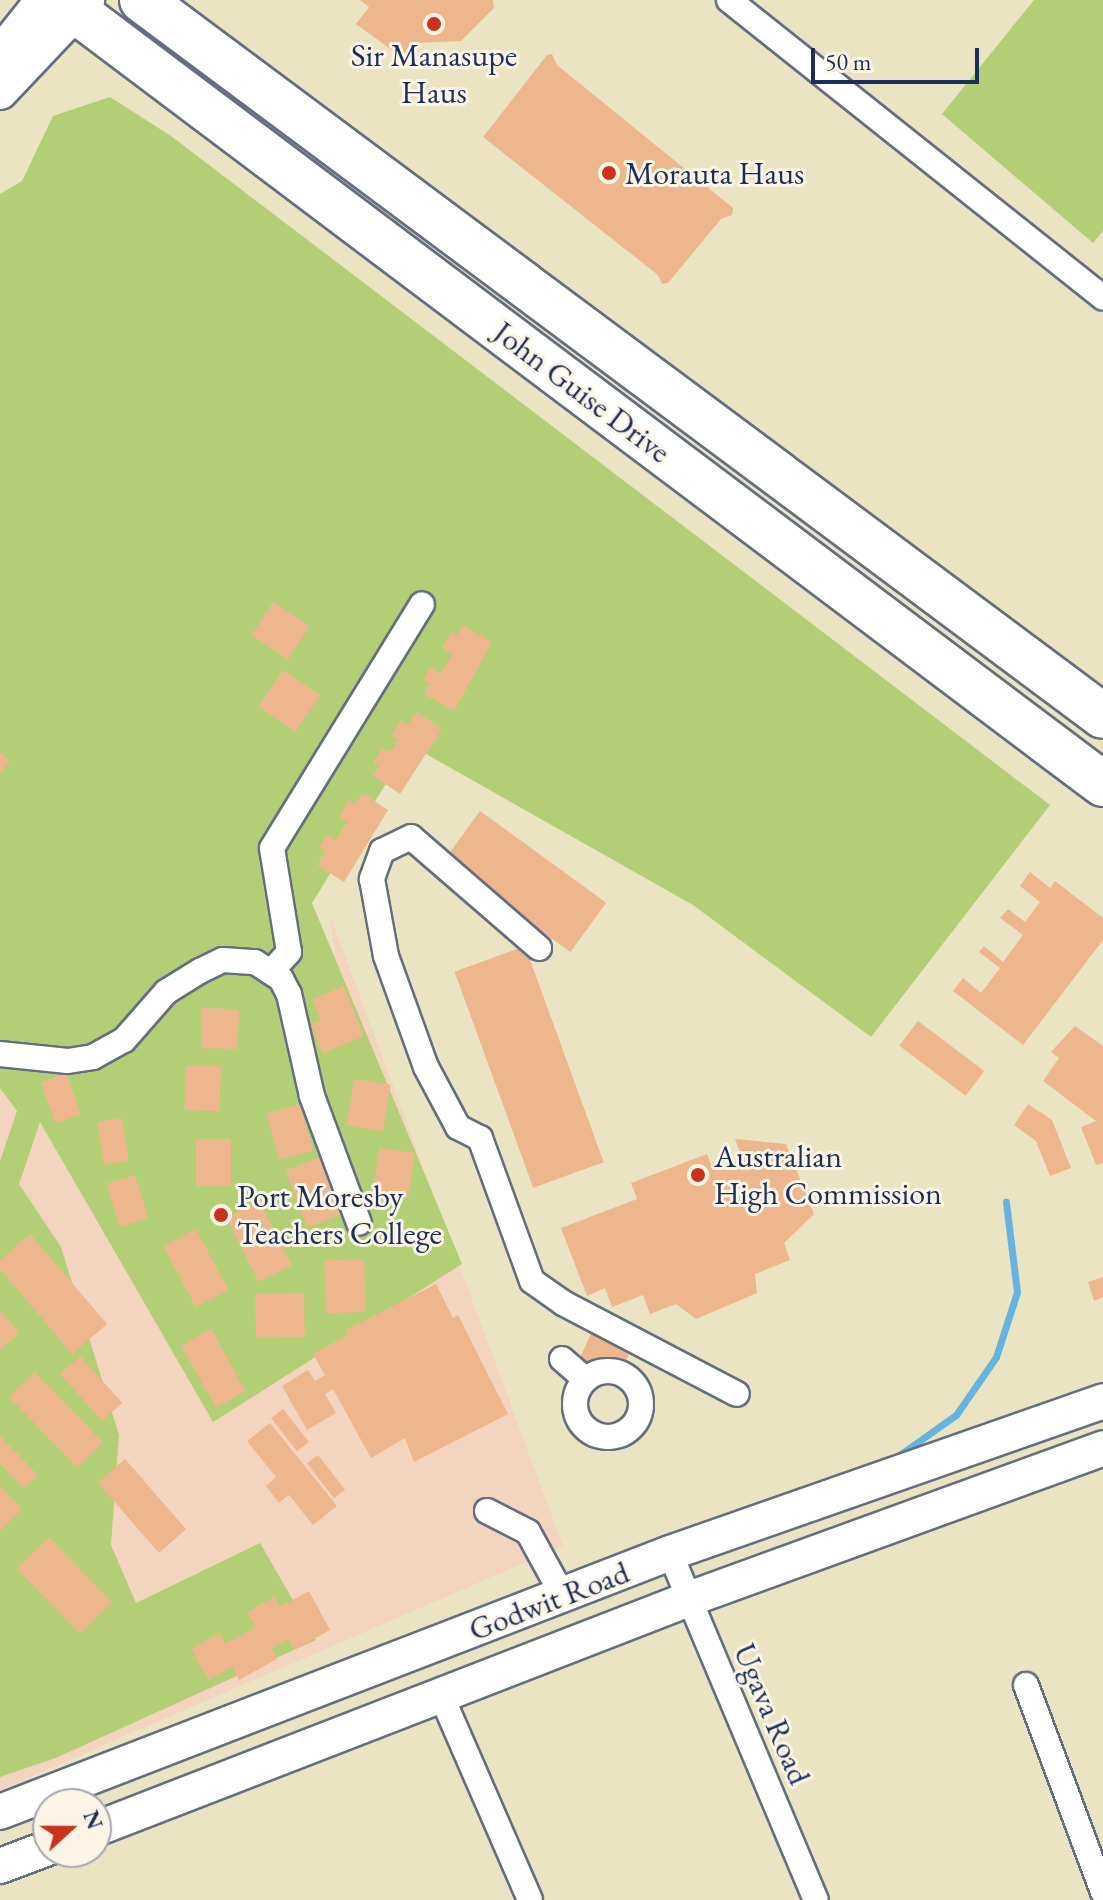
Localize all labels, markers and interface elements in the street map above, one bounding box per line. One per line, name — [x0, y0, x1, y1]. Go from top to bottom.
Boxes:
marker: Sir Manasupe Haus — [425, 15, 443, 33]
scale bar — [815, 32, 983, 82]
place label: Sir Manasupe Haus — [351, 37, 517, 112]
text: 50 m — [825, 46, 872, 77]
place label: Morauta Haus — [625, 154, 804, 192]
marker: Morauta Haus — [600, 164, 618, 182]
street label: John Guise Drive — [486, 313, 678, 471]
place label: Australian High Commission — [714, 1138, 942, 1213]
marker: Australian High Commission — [689, 1166, 707, 1184]
place label: Port Moresby Teachers College — [237, 1178, 442, 1253]
marker: Port Moresby Teachers College — [212, 1206, 230, 1224]
street label: Godwit Road — [463, 1553, 635, 1649]
street label: Ugava Road — [725, 1638, 819, 1790]
north arrow — [32, 1788, 112, 1868]
text: N — [76, 1806, 110, 1833]

